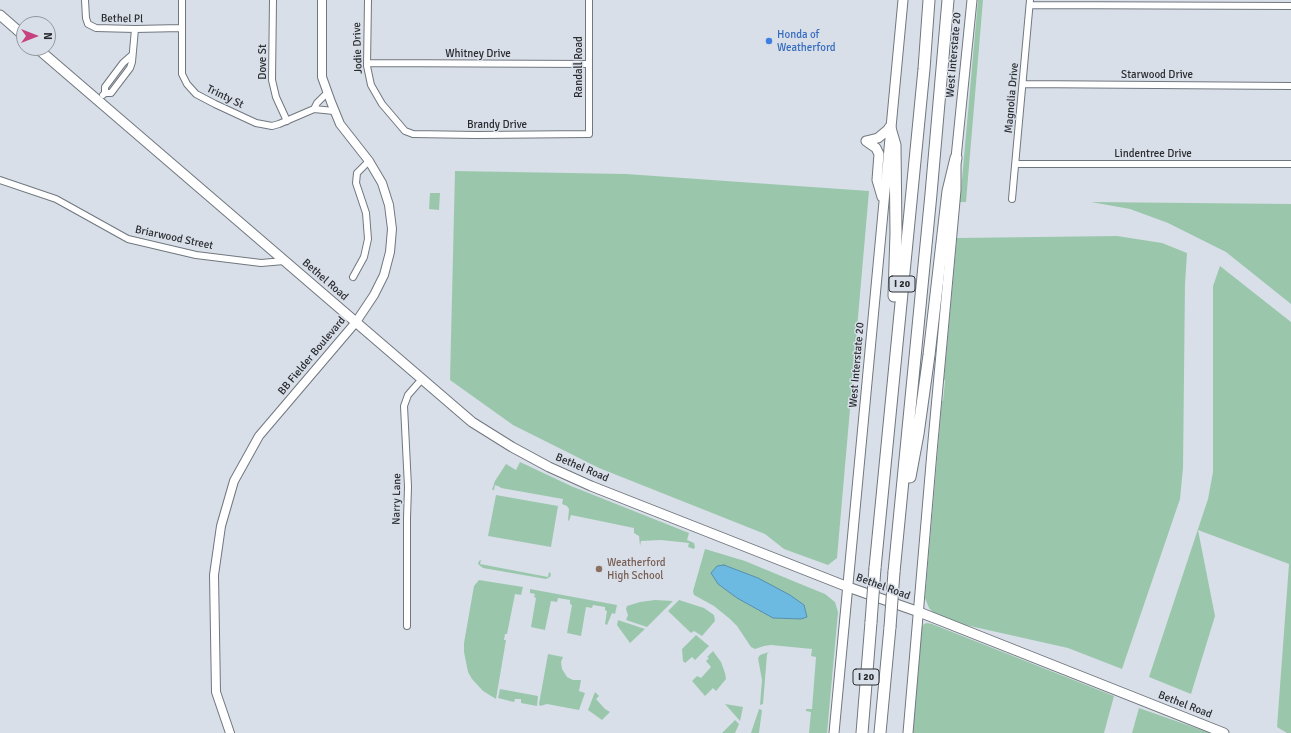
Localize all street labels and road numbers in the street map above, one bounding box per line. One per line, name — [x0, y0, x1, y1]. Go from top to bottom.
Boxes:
street label: Bethel Pl — [101, 12, 143, 26]
street label: West Interstate 20 — [944, 12, 964, 98]
street label: Jodie Drive — [350, 22, 366, 74]
street label: Randall Road — [572, 36, 586, 98]
street label: Dove St — [256, 44, 270, 80]
street label: Whitney Drive — [445, 47, 511, 61]
street label: Magnolia Drive — [1002, 62, 1022, 134]
street label: Starwood Drive — [1121, 68, 1193, 82]
street label: Trinty St — [204, 82, 246, 112]
street label: Brandy Drive — [467, 118, 527, 132]
street label: Lindentree Drive — [1114, 147, 1192, 161]
street label: Briarwood Street — [134, 223, 214, 253]
street label: Bethel Road — [299, 256, 351, 304]
road number: I 20 — [889, 276, 915, 292]
street label: BB Fielder Boulevard — [275, 314, 349, 398]
street label: West Interstate 20 — [847, 322, 867, 408]
street label: Bethel Road — [553, 451, 611, 485]
street label: Narry Lane — [390, 473, 404, 525]
street label: Bethel Road — [854, 571, 912, 603]
road number: I 20 — [853, 669, 879, 685]
street label: Bethel Road — [1156, 689, 1214, 721]

